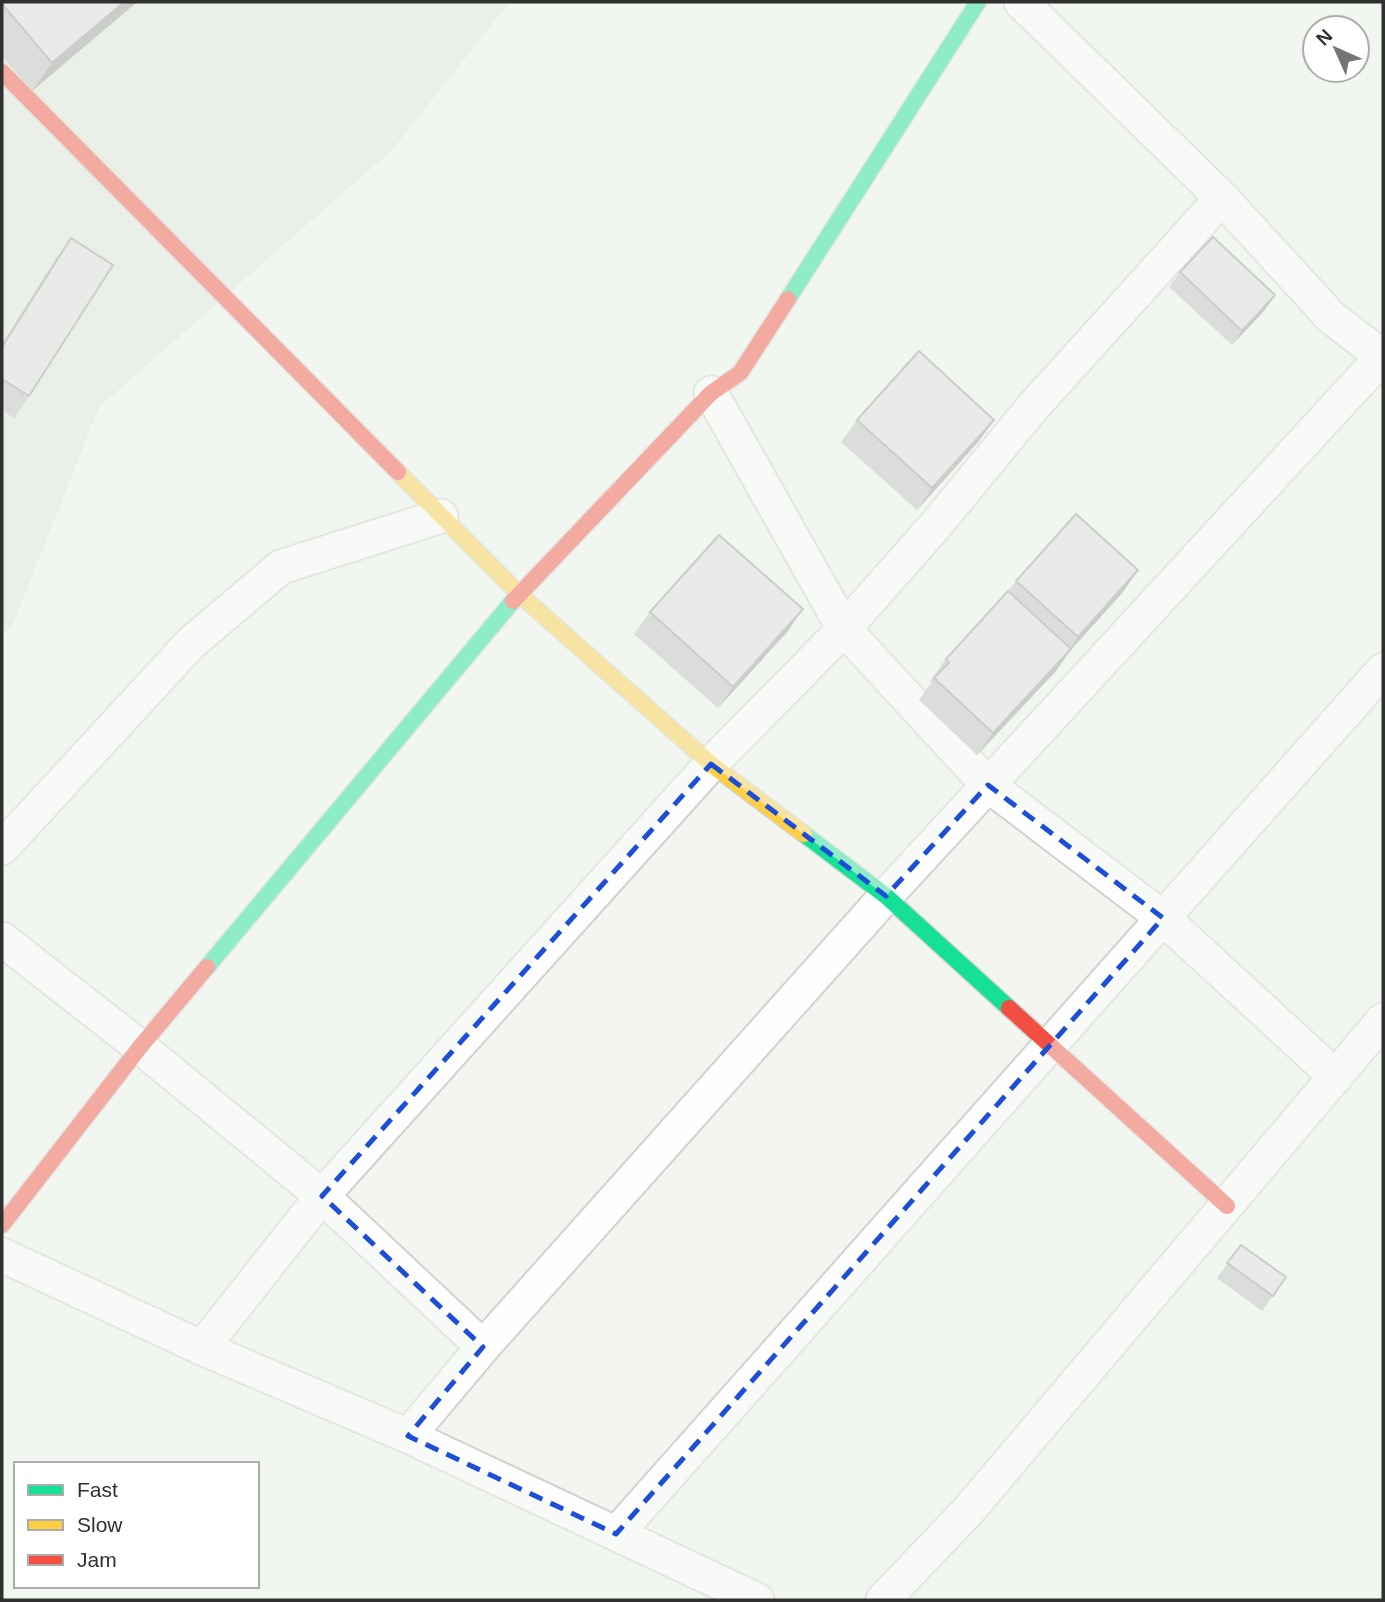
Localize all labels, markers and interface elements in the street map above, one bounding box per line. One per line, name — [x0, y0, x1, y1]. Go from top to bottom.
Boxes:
north arrow — [1301, 14, 1371, 84]
text: N — [1312, 25, 1337, 50]
legend — [14, 1462, 259, 1588]
text: Fast — [77, 1478, 118, 1501]
text: Slow — [77, 1513, 123, 1536]
text: Jam — [77, 1548, 117, 1571]

